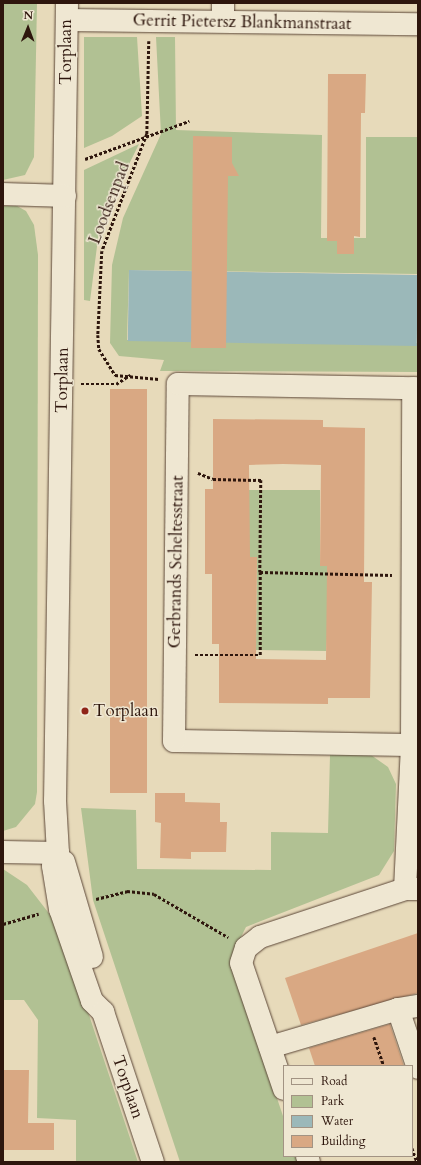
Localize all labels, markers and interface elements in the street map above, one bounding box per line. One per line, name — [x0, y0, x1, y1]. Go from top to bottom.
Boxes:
north arrow — [8, 8, 48, 48]
text: N — [23, 8, 33, 23]
street label: Gerrit Pietersz Blankmanstraat — [133, 10, 351, 34]
street label: Torplaan — [56, 19, 76, 85]
street label: Loodsenpad — [84, 159, 134, 247]
street label: Torplaan — [51, 347, 73, 413]
street label: Gerbrands Scheltesstraat — [164, 475, 188, 649]
place label: Torplaan — [93, 701, 159, 721]
marker: Torplaan — [80, 706, 90, 716]
street label: Torplaan — [108, 1053, 148, 1121]
legend — [283, 1065, 413, 1157]
text: Road — [321, 1073, 347, 1089]
text: Park — [321, 1093, 344, 1109]
text: Water — [321, 1113, 353, 1129]
text: Building — [321, 1133, 365, 1149]

